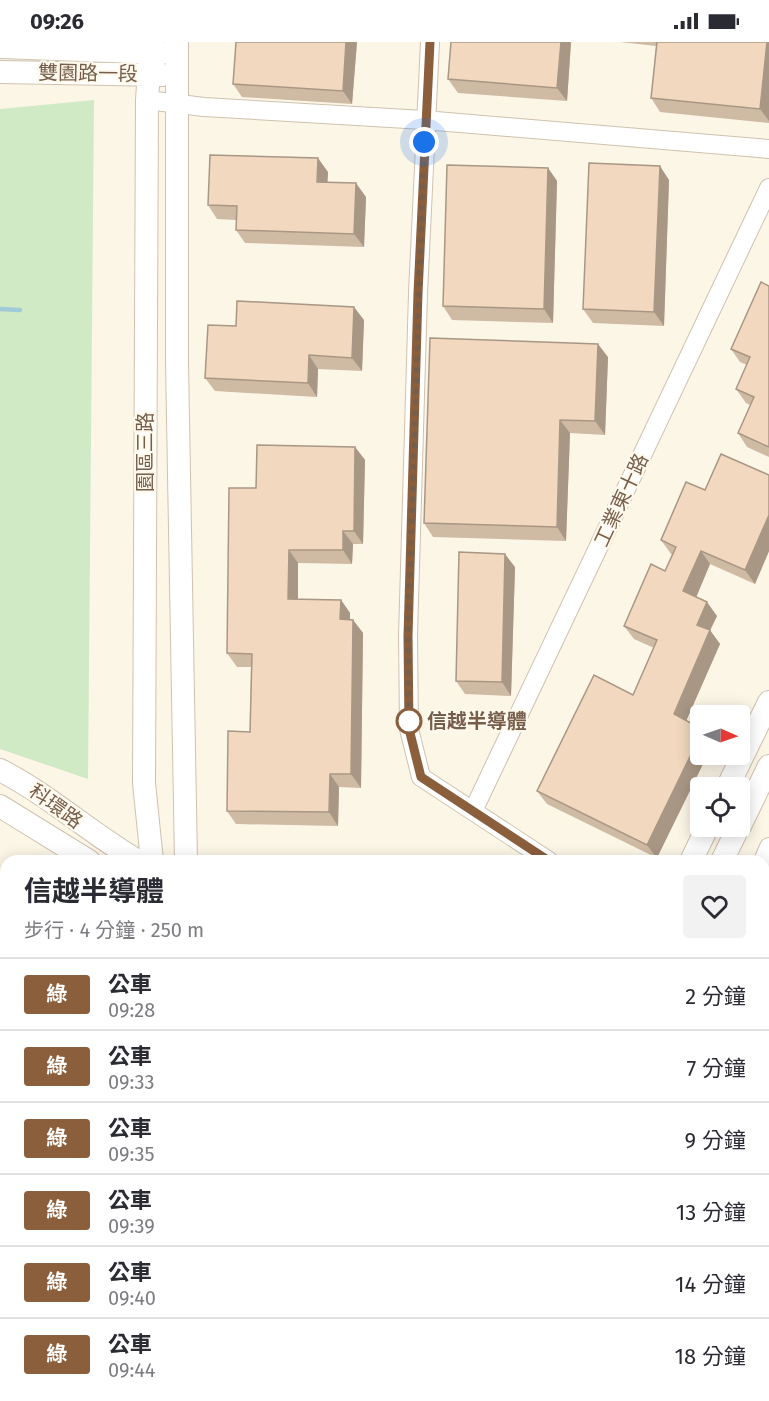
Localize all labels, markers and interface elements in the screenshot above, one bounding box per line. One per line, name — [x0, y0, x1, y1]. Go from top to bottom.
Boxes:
text: 09:26 — [30, 8, 84, 35]
street label: 雙園路一段 — [38, 60, 138, 86]
your location — [409, 127, 439, 157]
street label: 園區三路 — [133, 412, 157, 492]
street label: 工業東十路 — [589, 450, 653, 550]
north arrow — [690, 705, 750, 765]
map controls — [690, 705, 750, 837]
marker: 信越半導體 — [396, 708, 422, 734]
place label: 信越半導體 — [427, 709, 527, 733]
button: locate — [690, 777, 750, 837]
street label: 科環路 — [25, 779, 87, 833]
text: 信越半導體 — [24, 875, 164, 908]
button: heart — [683, 875, 746, 938]
text: 步行 · 4 分鐘 · 250 m — [24, 918, 204, 942]
text: 公車 — [108, 971, 152, 998]
text: 綠 — [47, 981, 68, 1007]
text: 2 分鐘 — [685, 983, 746, 1010]
text: 09:28 — [108, 998, 155, 1022]
text: 公車 — [108, 1043, 152, 1070]
text: 綠 — [47, 1053, 68, 1079]
text: 7 分鐘 — [686, 1055, 746, 1082]
text: 09:33 — [108, 1070, 154, 1094]
text: 公車 — [108, 1115, 152, 1142]
text: 綠 — [47, 1125, 68, 1151]
text: 9 分鐘 — [685, 1127, 746, 1154]
text: 09:35 — [108, 1142, 154, 1166]
text: 公車 — [108, 1187, 152, 1214]
text: 綠 — [47, 1197, 68, 1223]
text: 13 分鐘 — [676, 1199, 746, 1226]
text: 09:39 — [108, 1214, 155, 1238]
text: 公車 — [108, 1259, 152, 1286]
text: 綠 — [47, 1269, 68, 1295]
text: 14 分鐘 — [675, 1271, 746, 1298]
text: 09:40 — [108, 1286, 156, 1310]
text: 公車 — [108, 1331, 152, 1358]
text: 綠 — [47, 1341, 68, 1367]
text: 18 分鐘 — [675, 1343, 746, 1370]
text: 09:44 — [108, 1358, 155, 1382]

